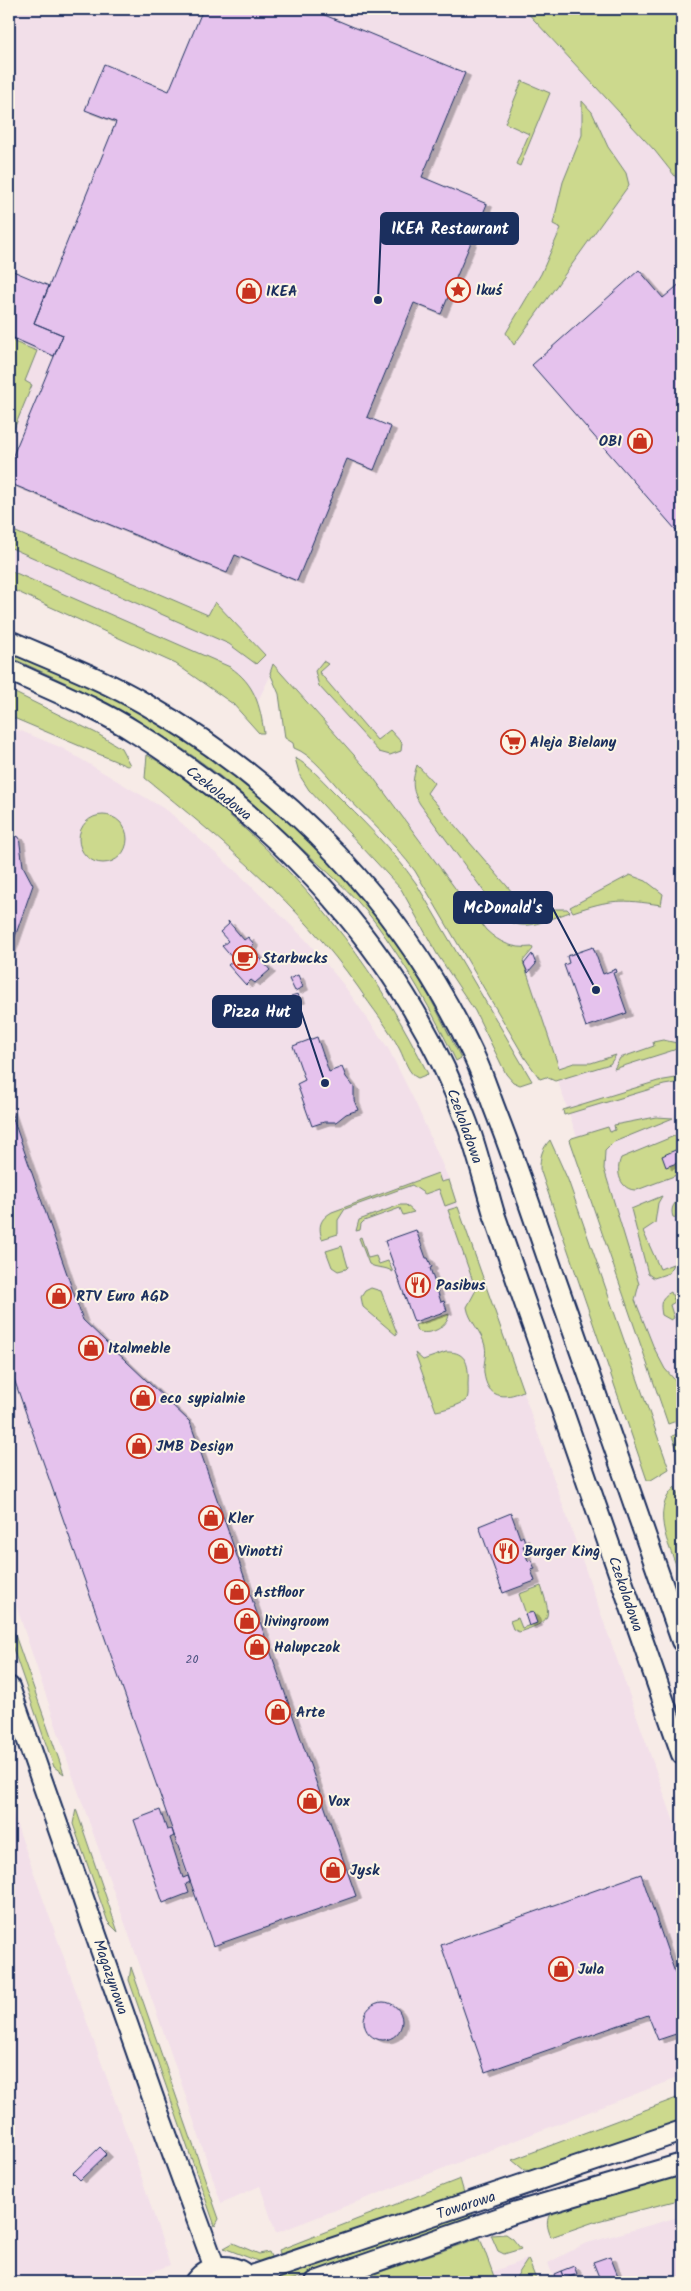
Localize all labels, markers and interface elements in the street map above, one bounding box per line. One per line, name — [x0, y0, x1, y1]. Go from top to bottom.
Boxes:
callout: IKEA Restaurant — [381, 213, 518, 244]
text: IKEA Restaurant — [391, 217, 510, 242]
place icon: Ikuś — [445, 277, 471, 303]
shop icon: IKEA — [236, 278, 262, 304]
place label: Ikuś — [476, 279, 503, 303]
place label: IKEA — [266, 280, 297, 304]
shop icon: OBI — [627, 428, 653, 454]
place label: OBI — [599, 430, 622, 454]
supermarket icon: Aleja Bielany — [500, 729, 526, 755]
place label: Aleja Bielany — [530, 731, 617, 755]
street label: Czekoladowa — [180, 760, 257, 827]
callout: McDonald's — [454, 892, 552, 923]
text: McDonald's — [464, 896, 543, 921]
cafe icon: Starbucks — [232, 945, 258, 971]
place label: Starbucks — [262, 947, 328, 971]
callout: Pizza Hut — [213, 996, 301, 1027]
text: Pizza Hut — [223, 1000, 292, 1025]
street label: Czekoladowa — [439, 1085, 489, 1167]
restaurant icon: Pasibus — [405, 1272, 431, 1298]
place label: Pasibus — [436, 1274, 486, 1298]
shop icon: RTV Euro AGD — [46, 1283, 72, 1309]
place label: RTV Euro AGD — [76, 1285, 169, 1309]
shop icon: Italmeble — [78, 1335, 104, 1361]
place label: Italmeble — [108, 1337, 171, 1361]
shop icon: eco sypialnie — [130, 1385, 156, 1411]
place label: eco sypialnie — [160, 1387, 246, 1411]
shop icon: JMB Design — [126, 1433, 152, 1459]
place label: JMB Design — [156, 1435, 234, 1459]
shop icon: Kler — [198, 1505, 224, 1531]
place label: Kler — [228, 1507, 254, 1531]
shop icon: Vinotti — [208, 1538, 234, 1564]
restaurant icon: Burger King — [493, 1538, 519, 1564]
place label: Vinotti — [238, 1540, 284, 1564]
place label: Burger King — [524, 1540, 600, 1564]
street label: Czekoladowa — [601, 1553, 649, 1635]
shop icon: Astfloor — [224, 1579, 250, 1605]
place label: Astfloor — [254, 1581, 305, 1605]
shop icon: livingroom — [234, 1608, 260, 1634]
place label: livingroom — [264, 1610, 329, 1634]
shop icon: Halupczok — [244, 1634, 270, 1660]
place label: Halupczok — [274, 1636, 340, 1660]
house number: 20 — [186, 1650, 198, 1669]
shop icon: Arte — [265, 1699, 291, 1725]
place label: Arte — [296, 1701, 326, 1725]
shop icon: Vox — [297, 1788, 323, 1814]
place label: Vox — [328, 1790, 351, 1814]
shop icon: Jysk — [320, 1857, 346, 1883]
place label: Jysk — [350, 1859, 380, 1883]
street label: Magazynowa — [86, 1936, 134, 2018]
shop icon: Jula — [548, 1956, 574, 1982]
place label: Jula — [578, 1958, 605, 1982]
street label: Towarowa — [434, 2185, 499, 2227]

